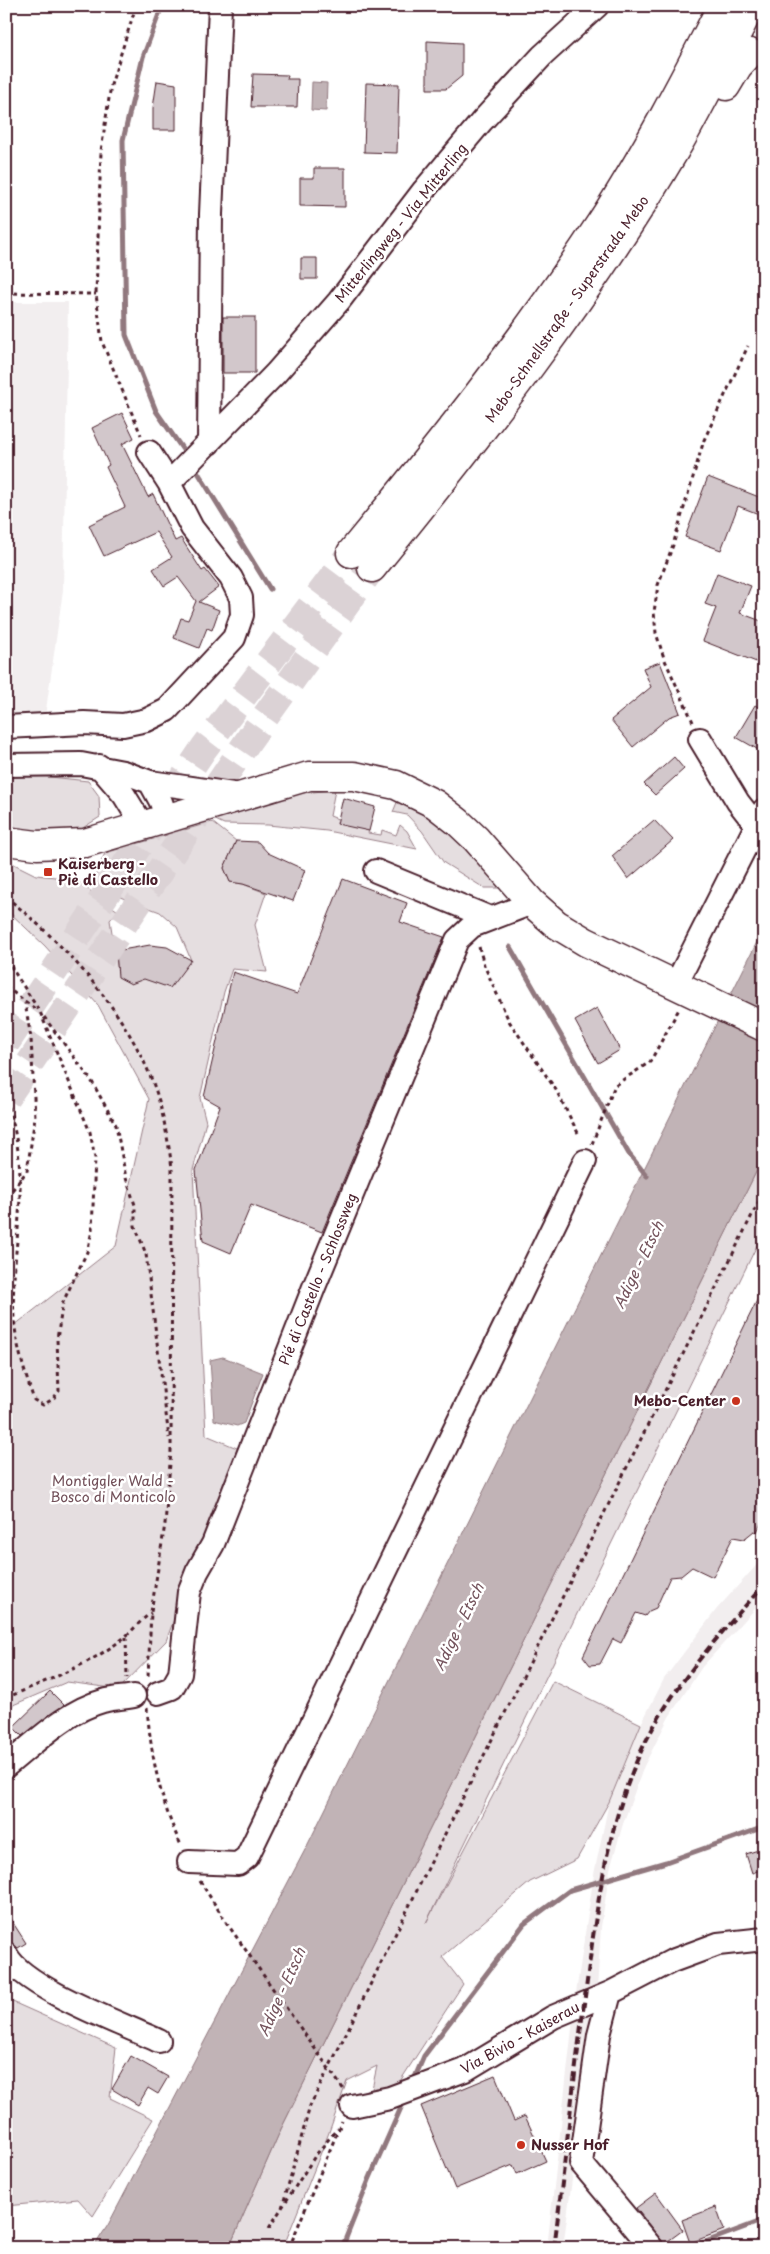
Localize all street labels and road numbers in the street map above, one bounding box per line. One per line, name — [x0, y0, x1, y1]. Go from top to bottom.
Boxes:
street label: Mitterlingweg - Via Mitterling — [330, 138, 472, 307]
street label: Mebo-Schnellstraße - Superstrada Mebo — [480, 191, 654, 427]
street label: Pié di Castello - Schlossweg — [273, 1189, 362, 1368]
street label: Via Bivio - Kaiserau — [457, 1996, 583, 2079]

